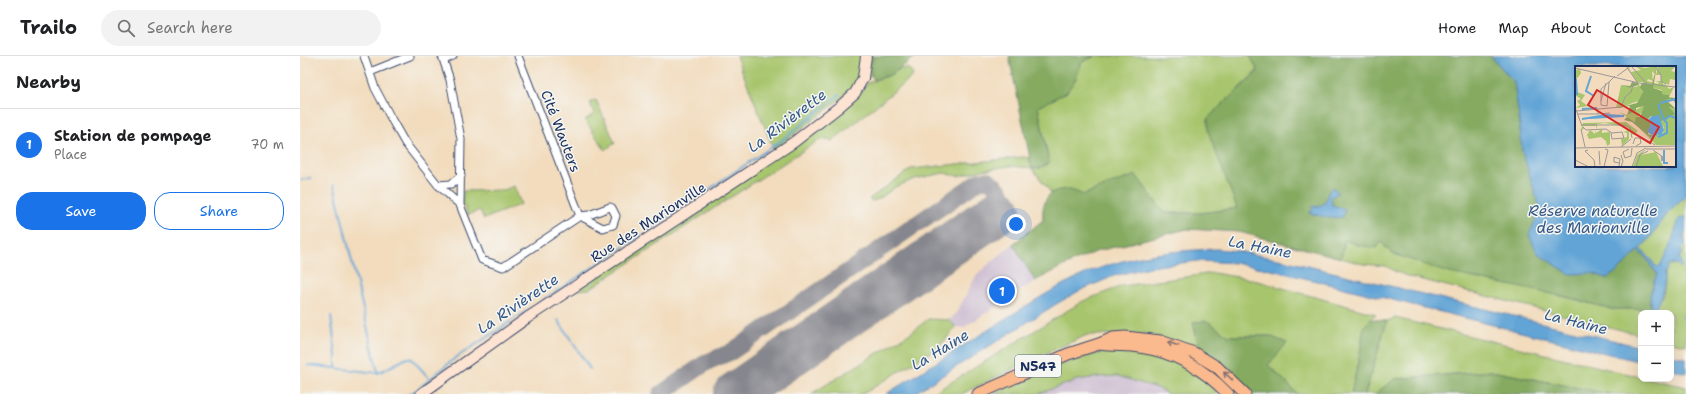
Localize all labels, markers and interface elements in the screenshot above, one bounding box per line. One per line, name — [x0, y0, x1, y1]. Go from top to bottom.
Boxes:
search box — [101, 10, 381, 46]
text: Trailo — [20, 15, 77, 40]
icon: search — [115, 17, 137, 39]
text: Search here — [147, 18, 233, 38]
text: Home — [1438, 19, 1477, 37]
text: Map — [1499, 19, 1529, 37]
text: About — [1551, 19, 1592, 37]
text: Contact — [1614, 19, 1666, 37]
inset map — [1575, 66, 1676, 167]
text: Nearby — [16, 71, 81, 93]
water label: La Rivièrette — [743, 85, 831, 157]
street label: Cité Wauters — [537, 87, 585, 175]
text: Station de pompage — [54, 126, 211, 146]
text: 1 — [26, 136, 32, 153]
text: 70 m — [250, 136, 284, 153]
text: Place — [54, 146, 87, 163]
street label: Rue des Marionville — [587, 178, 709, 266]
button: Save — [16, 192, 146, 230]
button: Share — [154, 192, 284, 230]
water label: Réserve naturelle des Marionville — [1528, 201, 1658, 238]
your location — [1006, 214, 1026, 234]
water label: La Haine — [1227, 231, 1293, 263]
water label: La Rivièrette — [473, 269, 563, 339]
pin: 1 — [989, 276, 1015, 306]
water label: La Haine — [1542, 305, 1610, 339]
map controls — [1638, 310, 1674, 382]
button: + — [1638, 310, 1674, 346]
water label: La Haine — [907, 325, 973, 375]
one-way arrow — [1166, 340, 1179, 347]
button: − — [1638, 346, 1674, 382]
road number: N547 — [1015, 355, 1061, 377]
one-way arrow — [1222, 372, 1233, 381]

